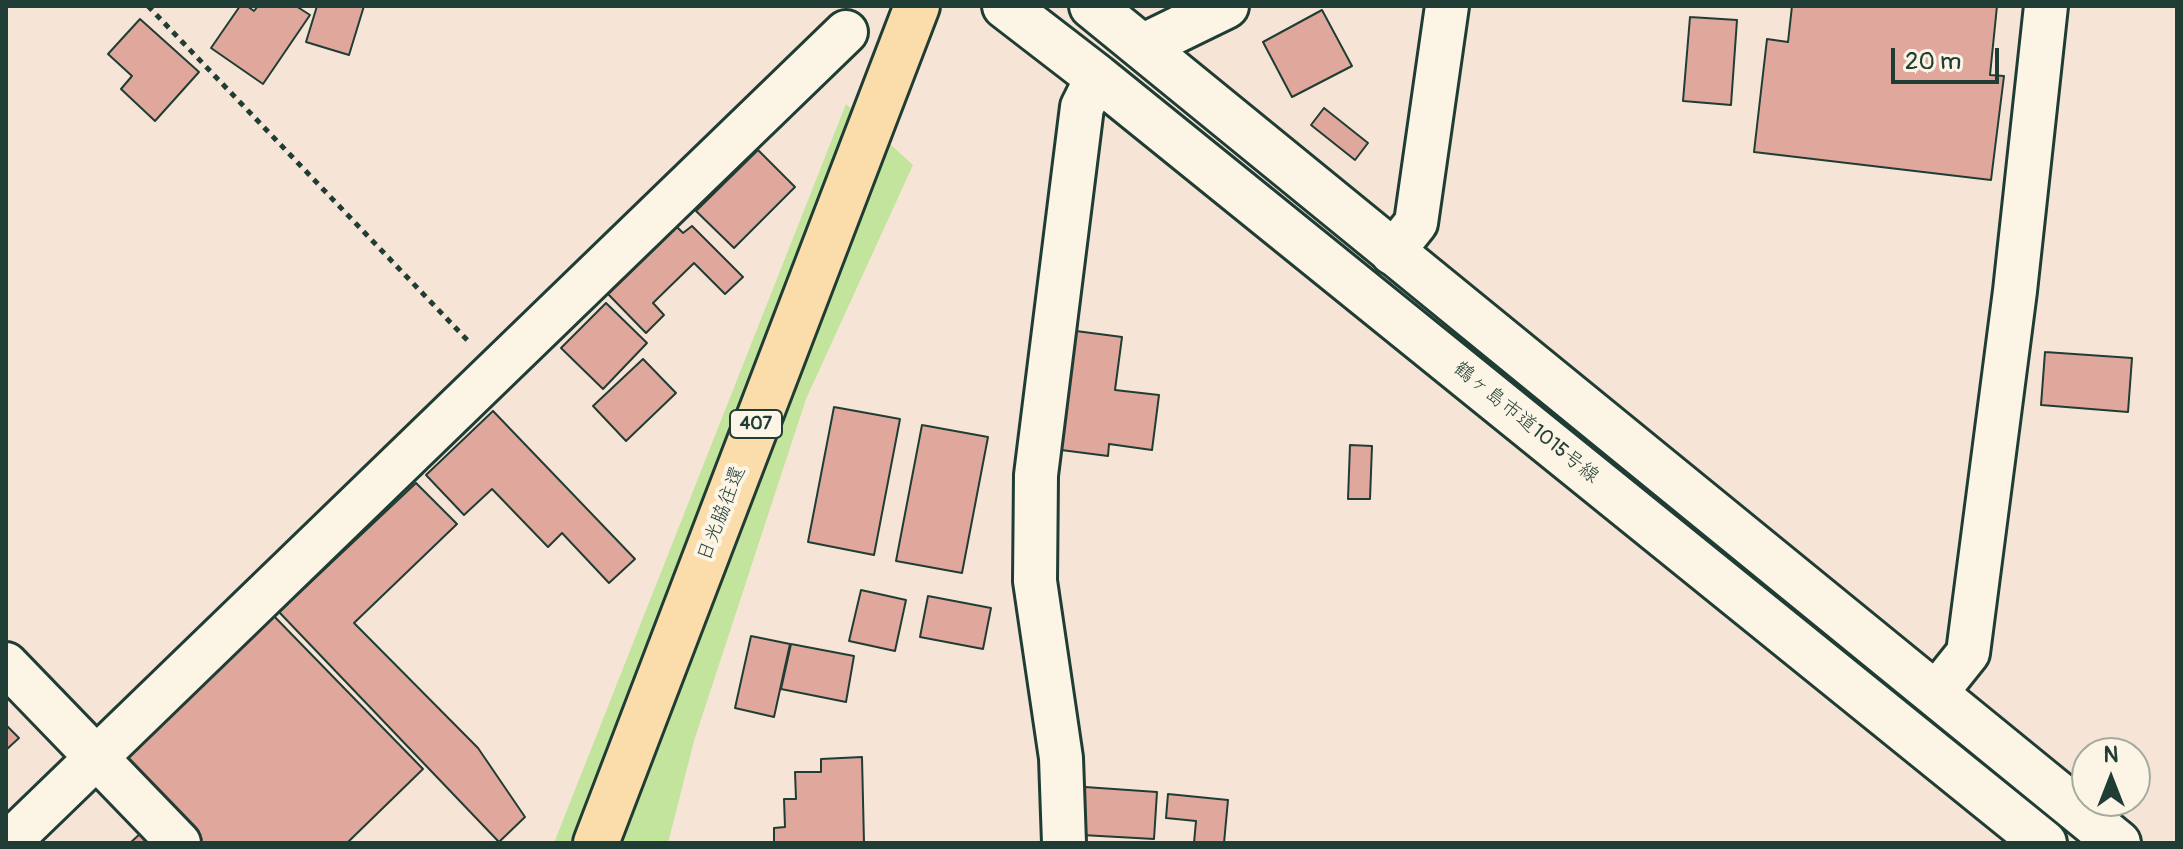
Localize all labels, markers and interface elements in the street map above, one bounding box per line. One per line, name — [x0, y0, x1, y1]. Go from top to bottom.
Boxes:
scale bar — [1895, 32, 2003, 82]
text: 20 m — [1905, 47, 1961, 76]
street label: 鶴ヶ島市道1015号線 — [1448, 357, 1604, 489]
road number: 407 — [730, 410, 782, 438]
street label: 日光脇往還 — [693, 463, 751, 565]
north arrow — [2071, 737, 2151, 817]
text: N — [2104, 741, 2118, 769]

